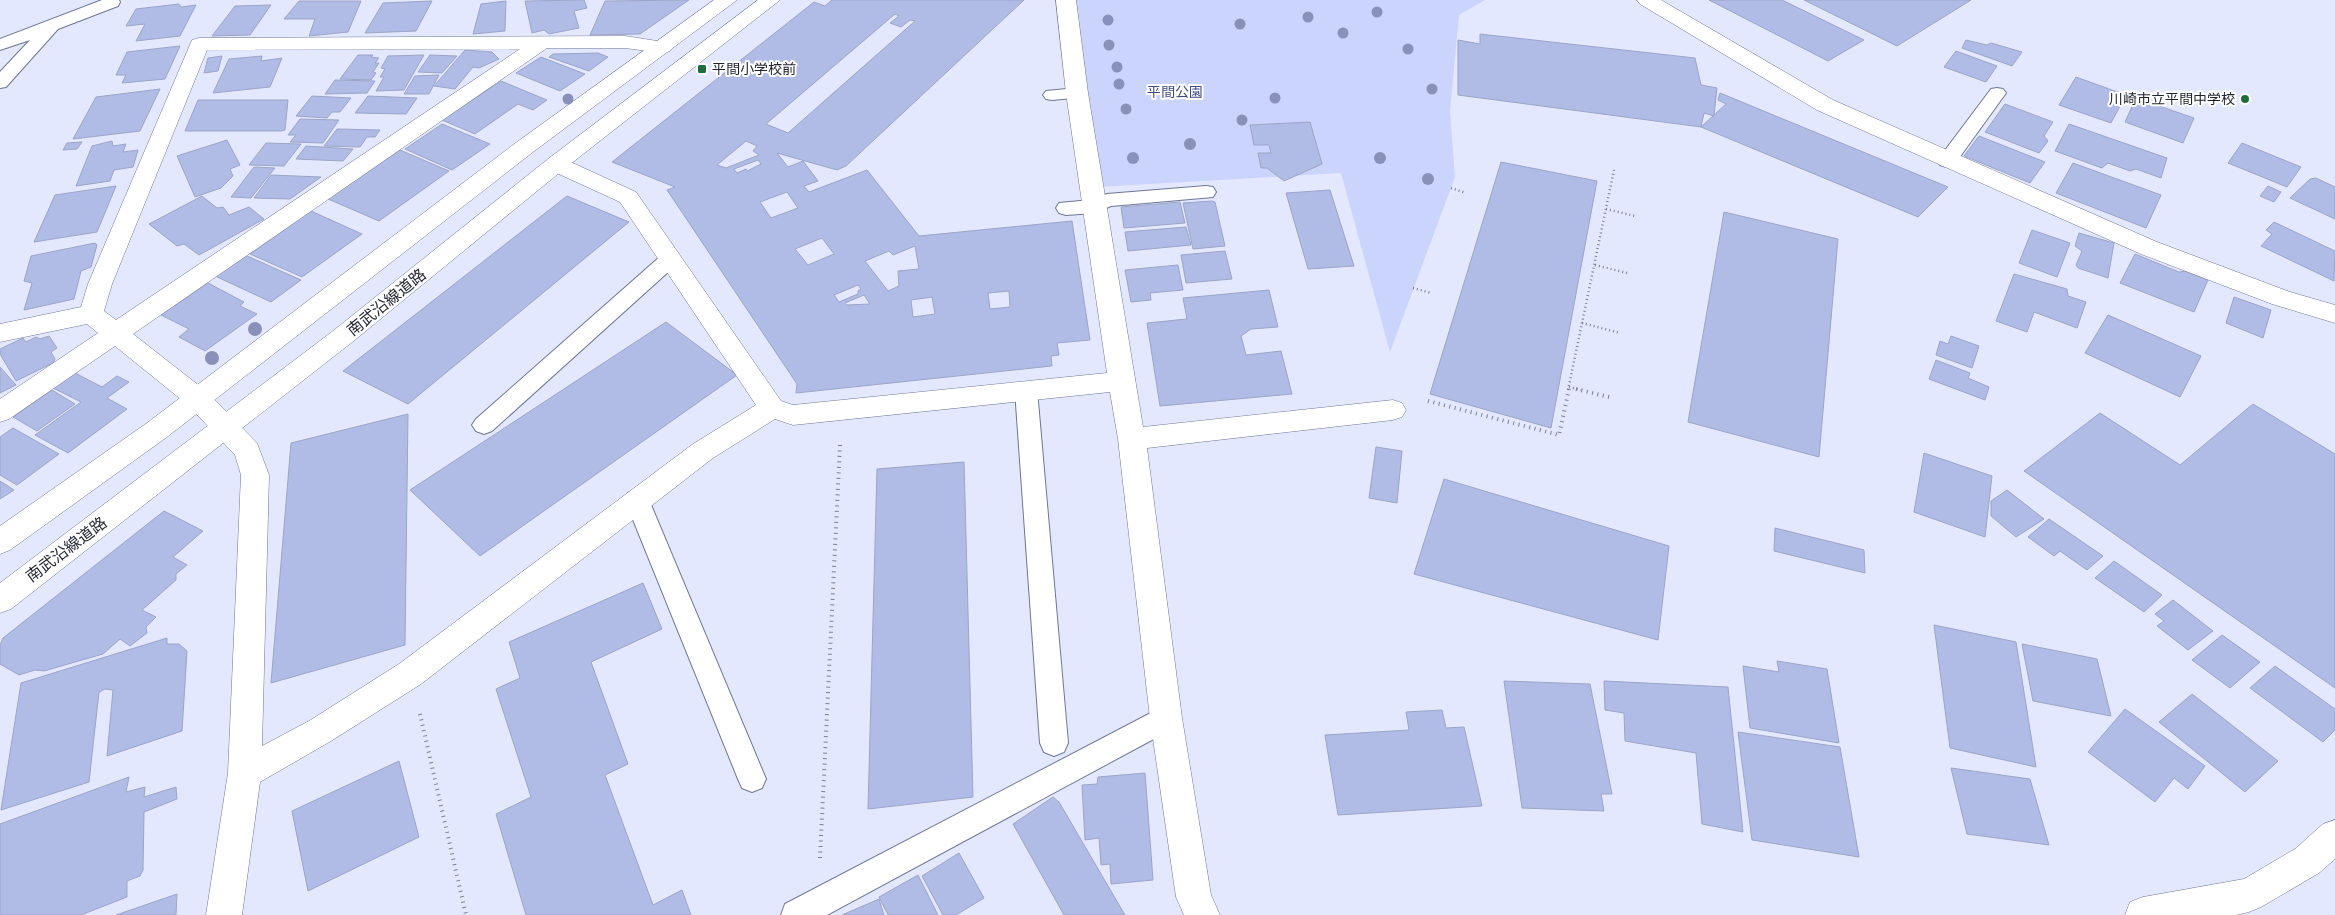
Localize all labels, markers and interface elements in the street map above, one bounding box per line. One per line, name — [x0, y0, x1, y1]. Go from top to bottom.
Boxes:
place label: 平間小学校前 — [712, 60, 796, 78]
marker: 平間小学校前 — [696, 63, 708, 75]
park label: 平間公園 — [1147, 83, 1203, 101]
place label: 川崎市立平間中学校 — [2109, 90, 2235, 108]
marker: 川崎市立平間中学校 — [2239, 93, 2251, 105]
street label: 南武沿線道路 — [342, 264, 430, 340]
street label: 南武沿線道路 — [22, 512, 110, 586]

